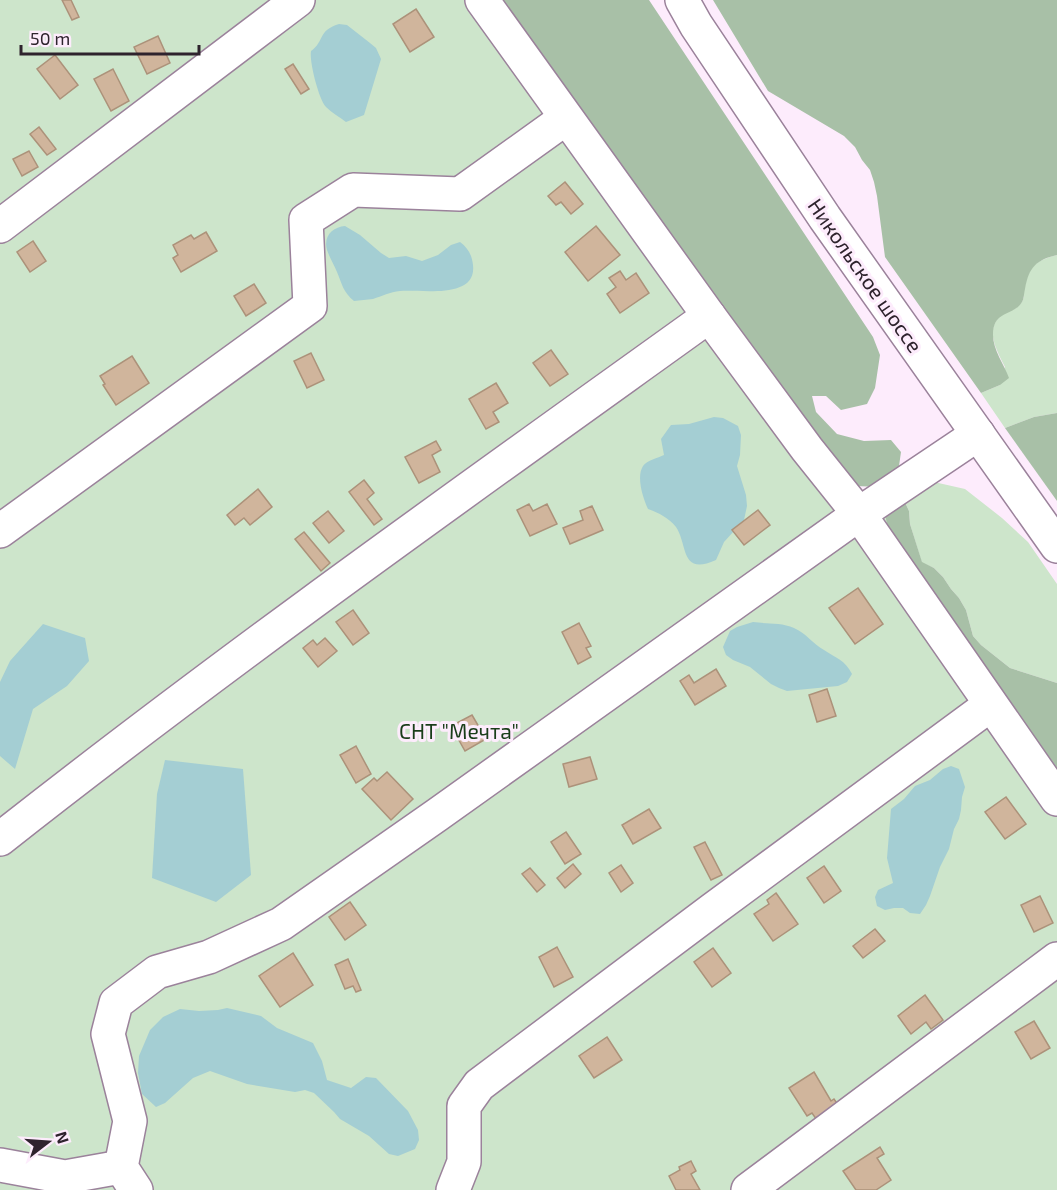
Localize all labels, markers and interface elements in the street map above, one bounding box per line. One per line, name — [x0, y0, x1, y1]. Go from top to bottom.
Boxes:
scale bar — [21, 18, 200, 56]
text: 50 m — [30, 27, 70, 49]
street label: Никольское шоссе — [804, 193, 928, 357]
park label: СНТ "Мечта" — [399, 718, 519, 743]
north arrow — [18, 1112, 78, 1172]
text: N — [52, 1129, 74, 1146]

